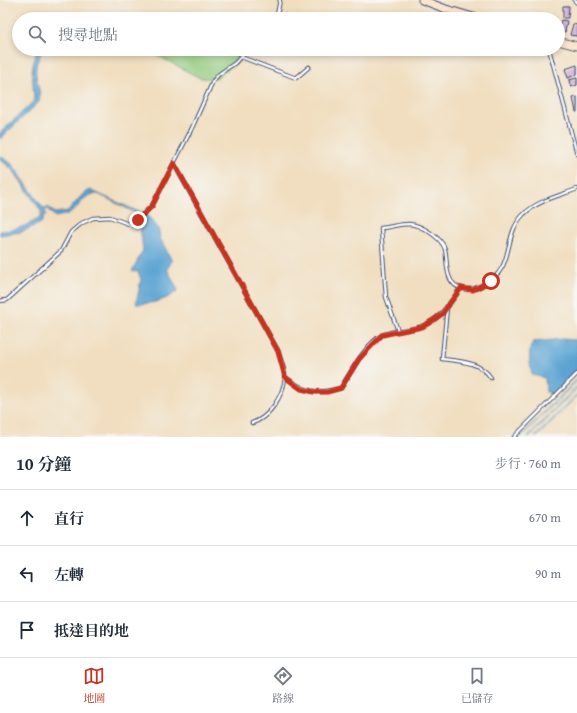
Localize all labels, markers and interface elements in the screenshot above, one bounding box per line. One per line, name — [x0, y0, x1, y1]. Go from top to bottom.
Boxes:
search box — [12, 12, 565, 56]
icon: search — [26, 23, 48, 45]
text: 搜尋地點 — [58, 24, 118, 45]
route end — [129, 211, 147, 229]
route start — [482, 272, 500, 290]
text: 10 分鐘 — [16, 451, 71, 476]
text: 步行 · 760 m — [495, 454, 561, 473]
icon: ahead — [16, 507, 38, 529]
text: 直行 — [54, 508, 84, 529]
text: 670 m — [529, 508, 561, 527]
icon: left — [16, 563, 38, 585]
text: 左轉 — [54, 564, 84, 585]
text: 90 m — [535, 564, 561, 583]
icon: arrive — [16, 619, 38, 641]
text: 抵達目的地 — [54, 620, 129, 641]
tab: 地圖 — [83, 665, 105, 706]
tab: 路線 — [272, 665, 294, 706]
tab: 已儲存 — [461, 665, 494, 706]

